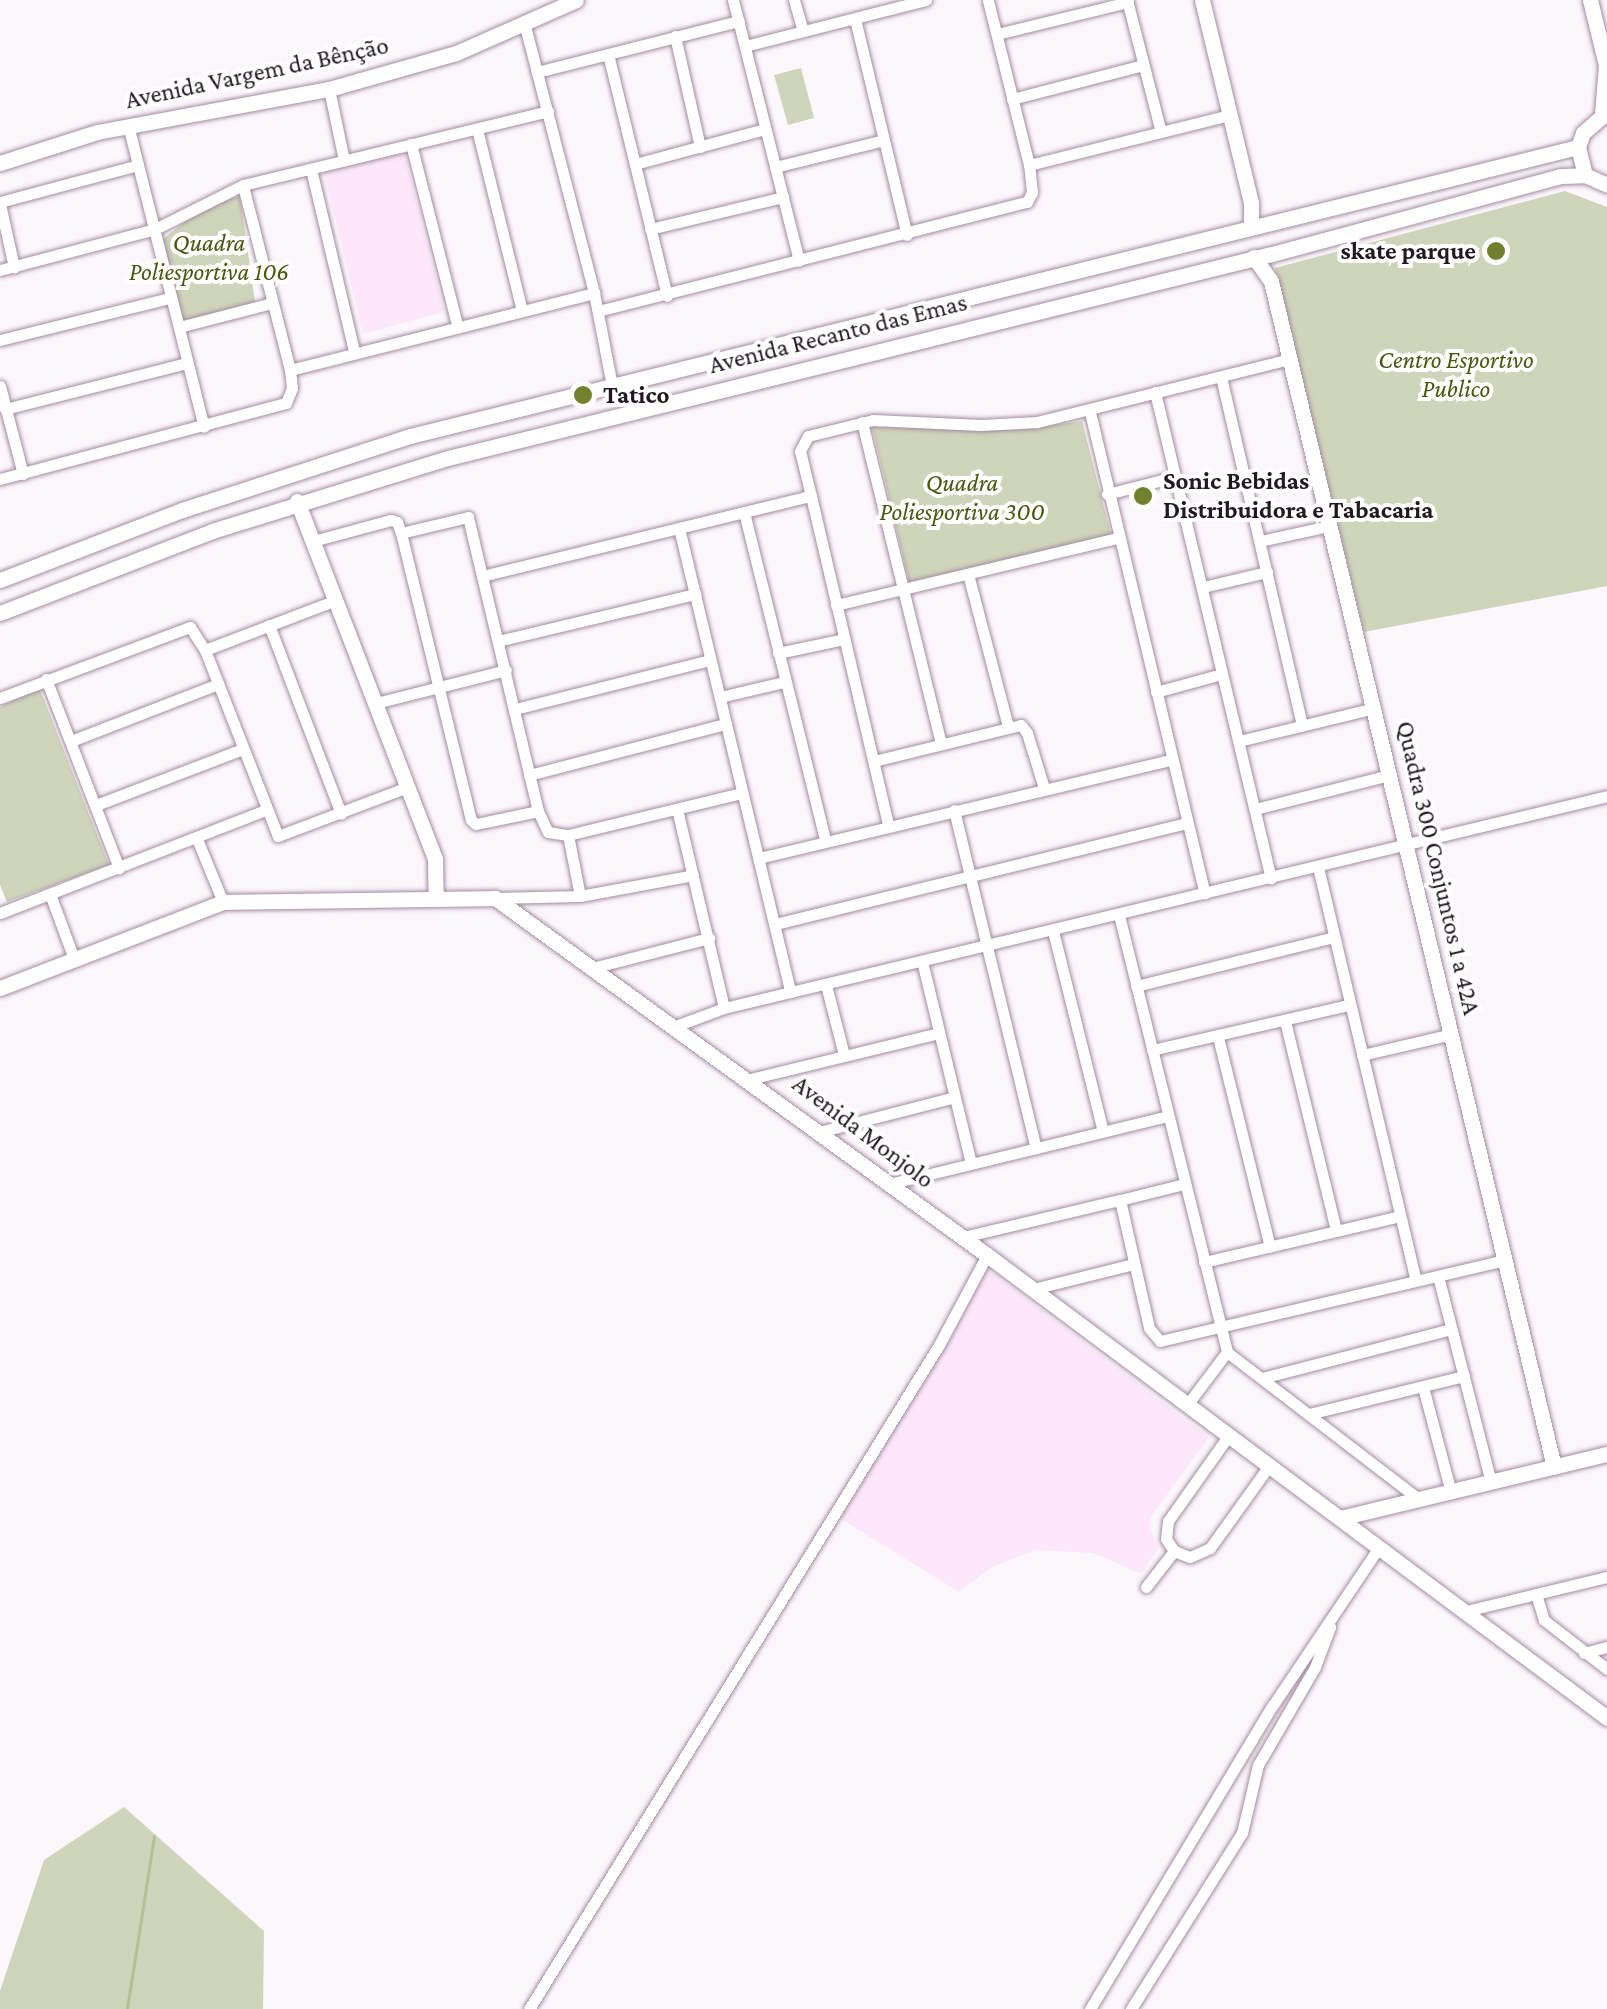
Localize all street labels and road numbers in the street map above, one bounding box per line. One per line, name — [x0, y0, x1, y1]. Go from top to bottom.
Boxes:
street label: Avenida Vargem da Bênção — [123, 30, 391, 116]
street label: Avenida Recanto das Emas — [706, 287, 970, 381]
street label: Quadra 300 Conjuntos 1 a 42A — [1390, 718, 1486, 1018]
street label: Avenida Monjolo — [786, 1069, 940, 1195]

